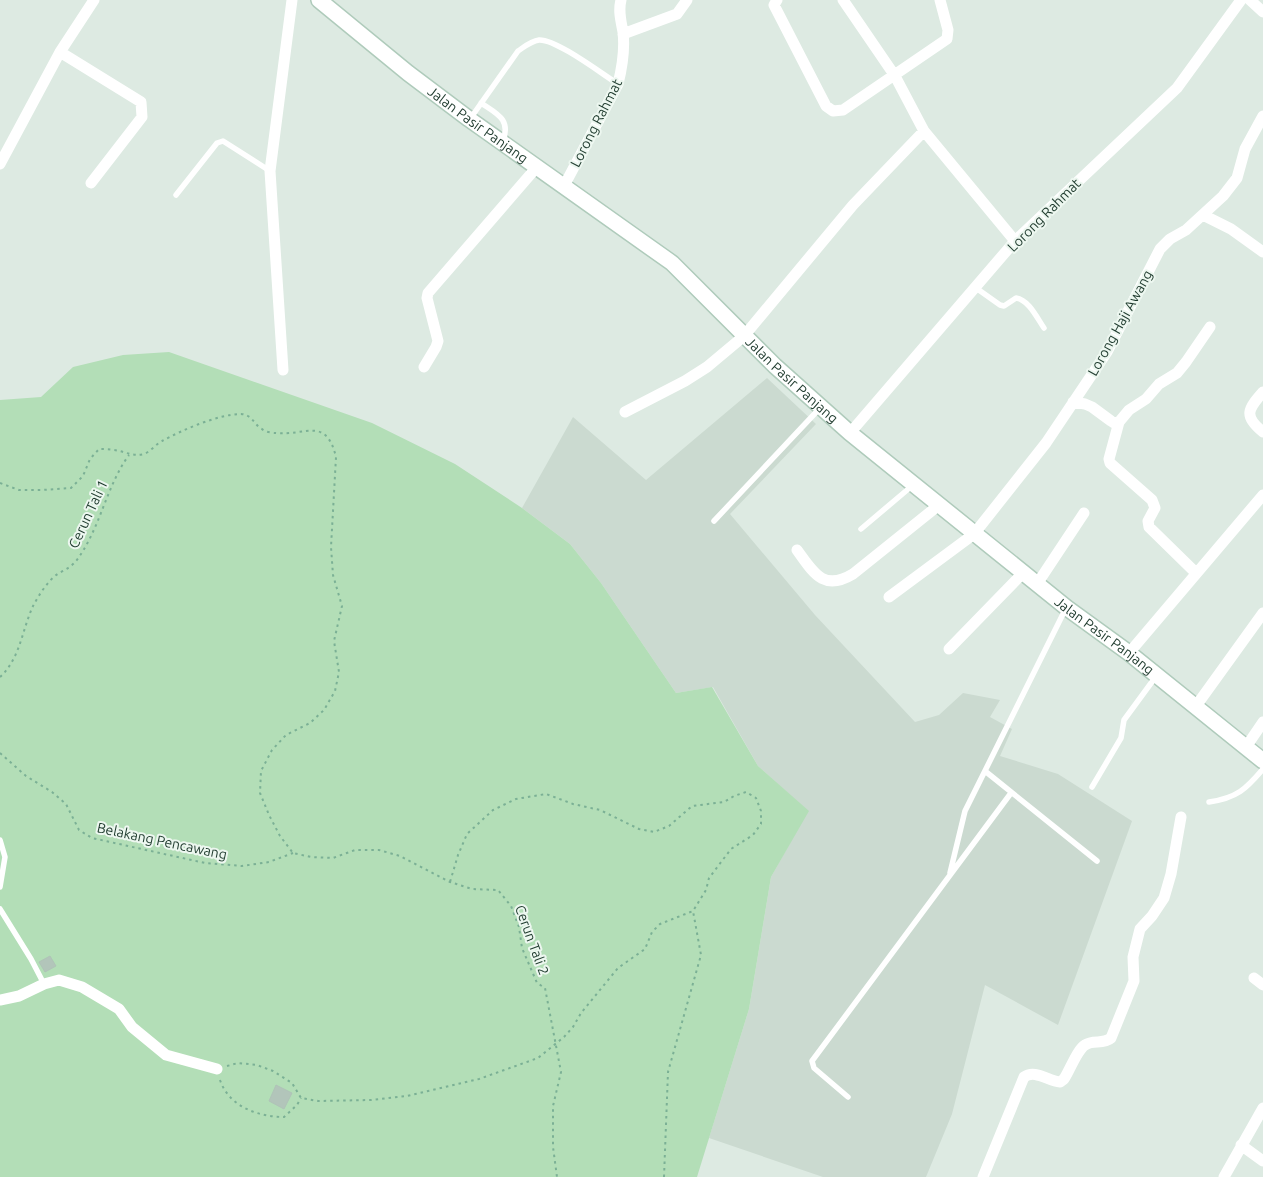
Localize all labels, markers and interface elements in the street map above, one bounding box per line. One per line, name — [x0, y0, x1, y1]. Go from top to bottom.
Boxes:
street label: Lorong Rahmat — [567, 76, 625, 170]
street label: Jalan Pasir Panjang — [425, 83, 531, 166]
street label: Lorong Rahmat — [1004, 175, 1084, 255]
street label: Lorong Haji Awang — [1084, 267, 1156, 379]
street label: Jalan Pasir Panjang — [742, 333, 841, 426]
street label: Cerun Tali 1 — [65, 477, 111, 551]
street label: Jalan Pasir Panjang — [1052, 593, 1157, 678]
street label: Belakang Pencawang — [95, 819, 229, 863]
street label: Cerun Tali 2 — [512, 903, 552, 977]

